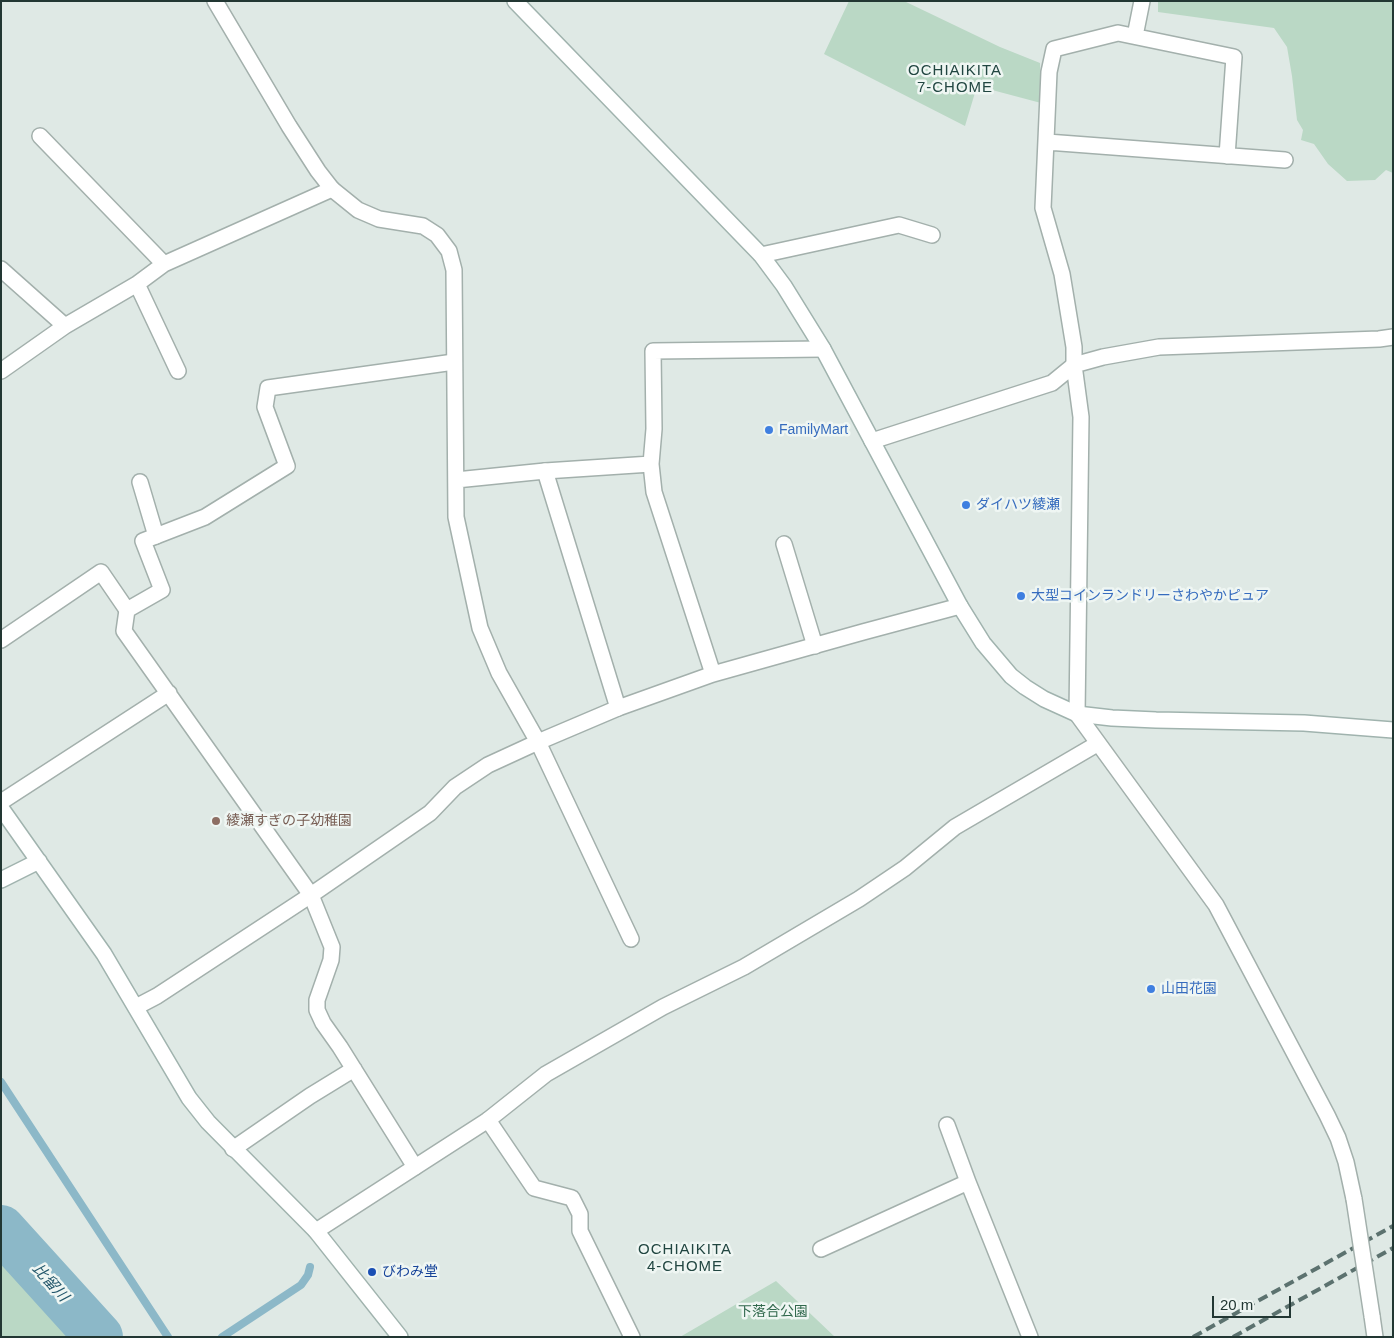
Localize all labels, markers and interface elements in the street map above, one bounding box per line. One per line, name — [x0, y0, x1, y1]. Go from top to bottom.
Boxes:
district label: OCHIAIKITA 7-CHOME — [907, 62, 1003, 97]
place label: FamilyMart — [779, 422, 848, 438]
marker: FamilyMart — [763, 424, 775, 436]
place label: ダイハツ綾瀬 — [976, 497, 1060, 513]
marker: ダイハツ綾瀬 — [960, 499, 972, 511]
place label: 大型コインランドリーさわやかピュア — [1031, 588, 1269, 604]
marker: 大型コインランドリーさわやかピュア — [1015, 590, 1027, 602]
place label: 綾瀬すぎの子幼稚園 — [226, 813, 352, 829]
marker: 綾瀬すぎの子幼稚園 — [210, 815, 222, 827]
place label: 山田花園 — [1161, 981, 1217, 997]
marker: 山田花園 — [1145, 983, 1157, 995]
district label: OCHIAIKITA 4-CHOME — [637, 1241, 733, 1276]
water label: 比留川 — [28, 1260, 72, 1306]
place label: びわみ堂 — [382, 1264, 438, 1280]
marker: びわみ堂 — [366, 1266, 378, 1278]
scale bar — [1214, 1286, 1293, 1318]
text: 20 m — [1220, 1296, 1253, 1313]
park label: 下落合公園 — [738, 1304, 808, 1320]

